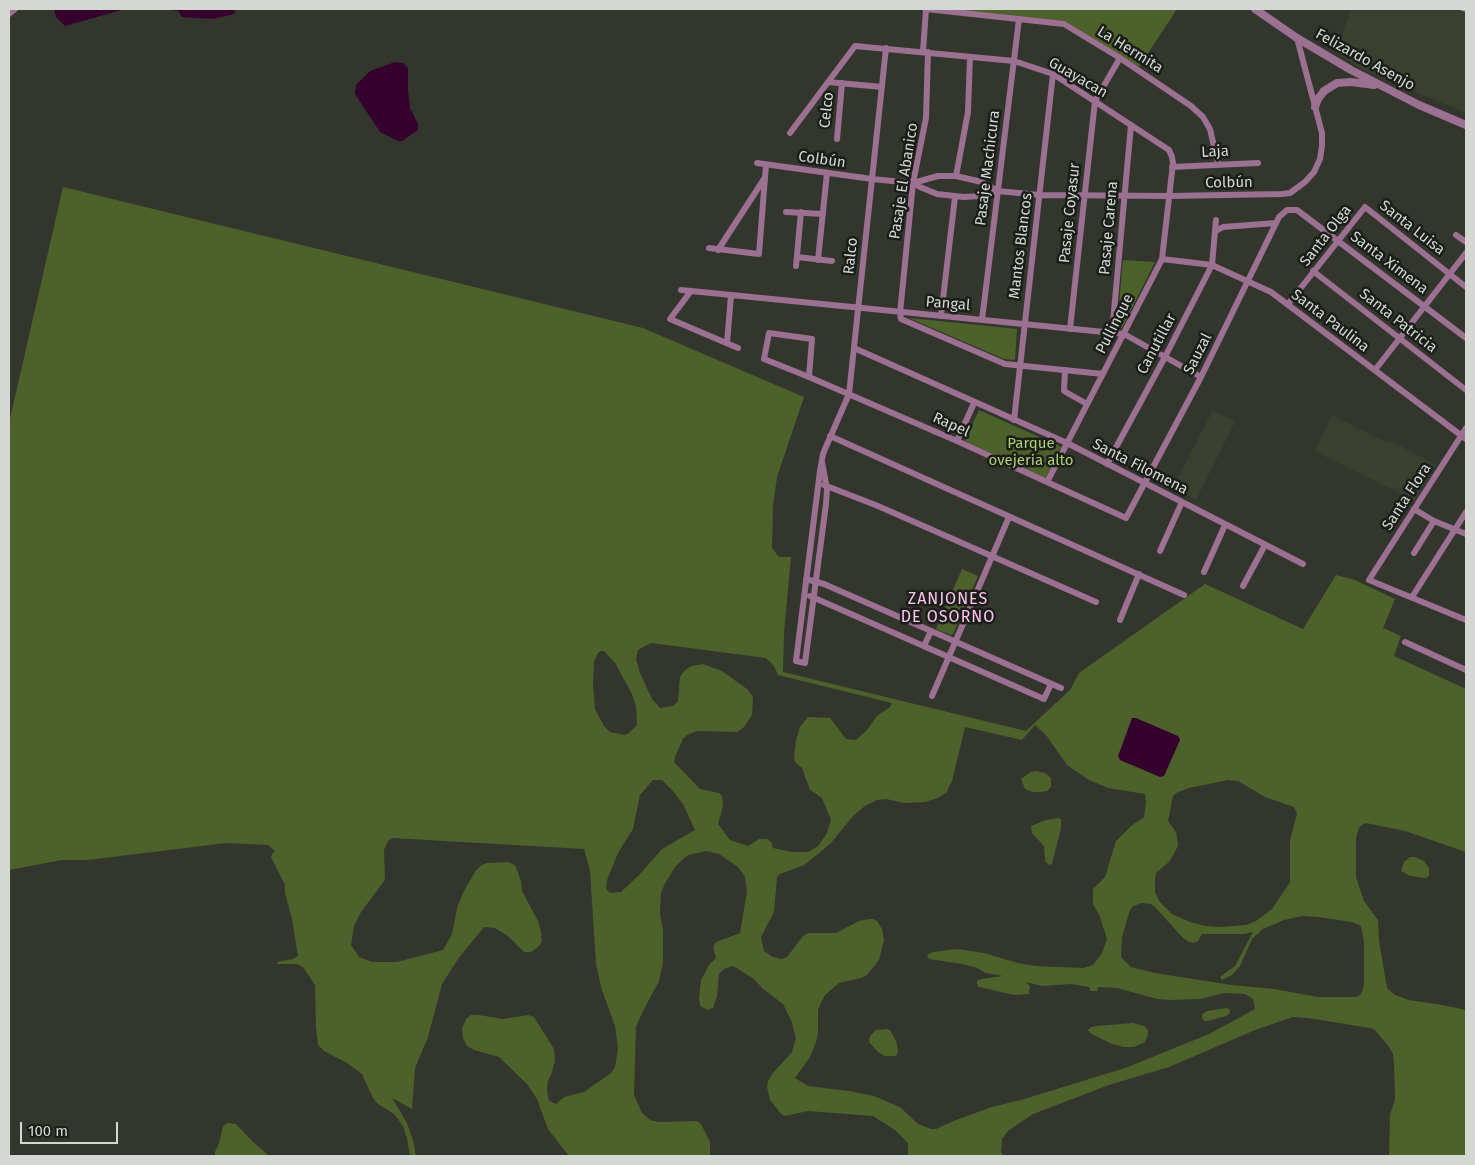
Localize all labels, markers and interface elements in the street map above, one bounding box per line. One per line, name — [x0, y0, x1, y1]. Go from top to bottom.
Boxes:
street label: La Hermita — [1094, 23, 1166, 77]
street label: Felizardo Asenjo — [1312, 25, 1418, 95]
street label: Guayacan — [1045, 54, 1111, 102]
street label: Celco — [816, 91, 838, 129]
street label: Pasaje Machicura — [972, 109, 1004, 227]
street label: Pasaje El Abanico — [886, 122, 922, 240]
street label: Laja — [1201, 142, 1229, 162]
street label: Colbún — [797, 148, 847, 172]
street label: Pasaje Coyasur — [1056, 162, 1084, 264]
street label: Colbún — [1205, 174, 1253, 192]
street label: Pasaje Carena — [1096, 180, 1122, 276]
street label: Mantos Blancos — [1006, 192, 1036, 300]
street label: Santa Luisa — [1376, 197, 1448, 259]
street label: Santa Olga — [1296, 202, 1356, 270]
street label: Santa Ximena — [1346, 228, 1432, 298]
street label: Ralco — [840, 237, 862, 275]
street label: Santa Patricia — [1356, 285, 1440, 357]
street label: Santa Paulina — [1287, 286, 1373, 356]
street label: Pullinque — [1092, 291, 1138, 357]
street label: Pangal — [925, 293, 971, 315]
street label: Canutillar — [1134, 311, 1180, 377]
street label: Sauzal — [1180, 330, 1216, 378]
street label: Rapel — [930, 409, 972, 441]
park label: Parque ovejeria alto — [988, 435, 1074, 470]
street label: Santa Filomena — [1089, 435, 1191, 499]
street label: Santa Flora — [1379, 460, 1435, 534]
district label: ZANJONES DE OSORNO — [900, 590, 996, 628]
scale bar — [22, 1112, 120, 1144]
text: 100 m — [28, 1122, 68, 1140]

